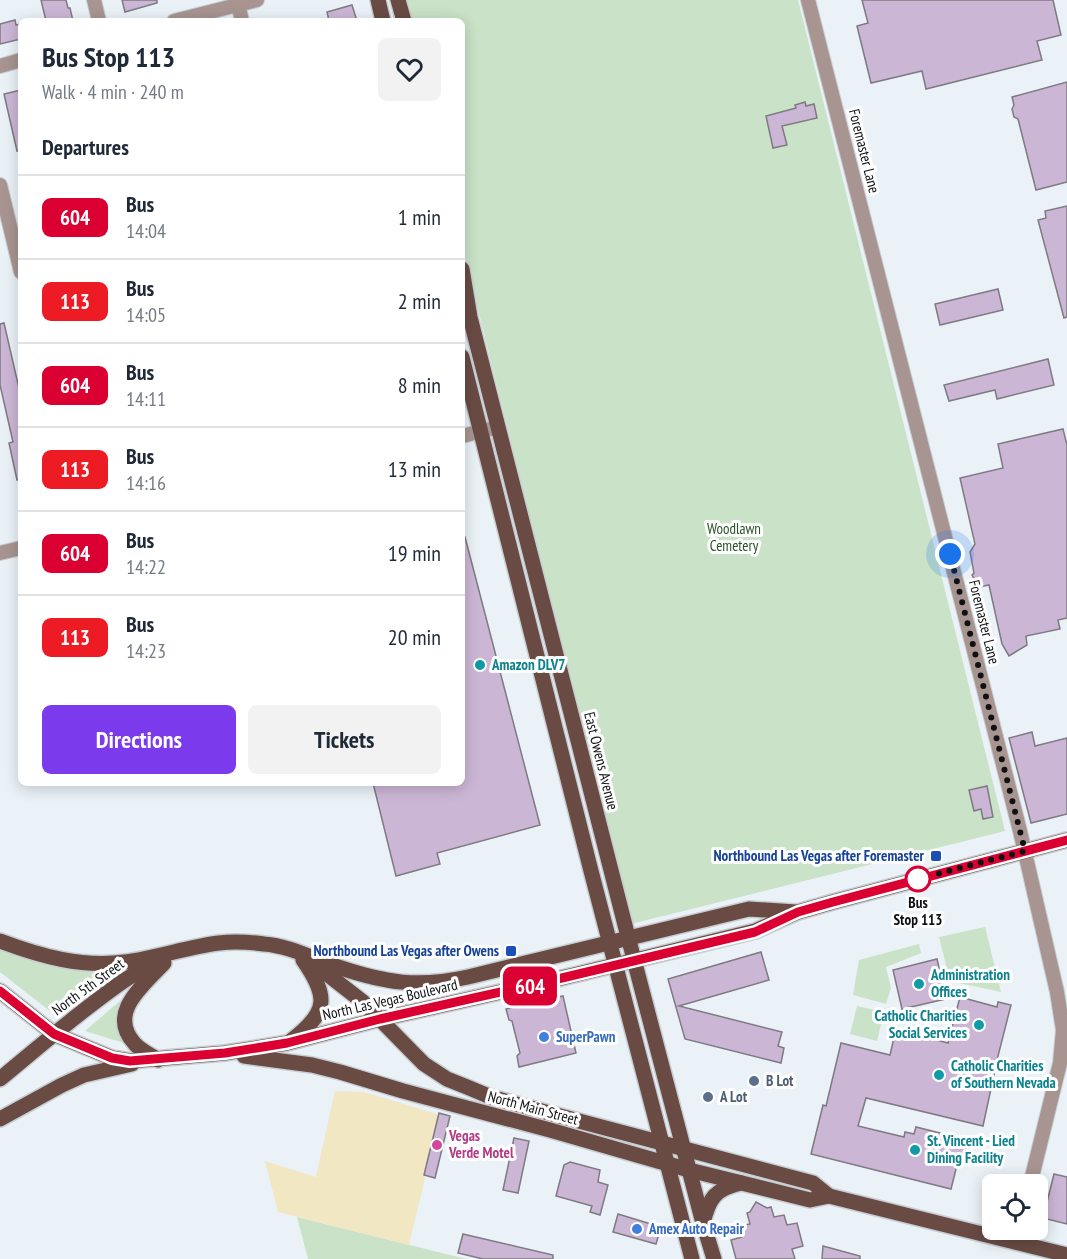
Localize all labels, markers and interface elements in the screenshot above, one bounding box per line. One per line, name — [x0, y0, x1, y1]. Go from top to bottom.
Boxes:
text: Bus Stop 113 — [42, 38, 175, 75]
button: heart — [378, 38, 441, 101]
text: Walk · 4 min · 240 m — [42, 79, 184, 105]
street label: Foremaster Lane — [845, 107, 884, 195]
text: Departures — [42, 133, 129, 161]
text: Bus — [126, 190, 154, 218]
text: 1 min — [398, 203, 441, 231]
text: 604 — [60, 204, 90, 231]
text: 14:04 — [126, 218, 166, 244]
text: Bus — [126, 274, 154, 302]
text: 2 min — [398, 287, 441, 315]
text: 113 — [60, 288, 90, 315]
text: 14:05 — [126, 302, 166, 328]
text: Bus — [126, 358, 154, 386]
text: 8 min — [398, 371, 441, 399]
text: 604 — [60, 372, 90, 399]
text: 14:11 — [126, 386, 166, 412]
text: Bus — [126, 442, 154, 470]
text: 13 min — [388, 455, 441, 483]
text: 113 — [60, 456, 90, 483]
text: 14:16 — [126, 470, 166, 496]
park label: Woodlawn Cemetery — [707, 519, 761, 555]
text: Bus — [126, 526, 154, 554]
text: 19 min — [388, 539, 441, 567]
your location — [935, 539, 965, 569]
text: 604 — [60, 540, 90, 567]
text: 14:22 — [126, 554, 166, 580]
street label: Foremaster Lane — [965, 578, 1004, 666]
text: Bus — [126, 610, 154, 638]
text: 20 min — [388, 623, 441, 651]
text: 113 — [60, 624, 90, 651]
text: 14:23 — [126, 638, 166, 664]
place label: Amazon DLV7 — [491, 655, 565, 674]
marker: Amazon DLV7 — [473, 658, 487, 672]
button: Directions — [42, 705, 236, 774]
button: Tickets — [248, 705, 441, 774]
street label: East Owens Avenue — [580, 710, 623, 812]
place label: Northbound Las Vegas after Foremaster — [713, 846, 925, 865]
marker: Northbound Las Vegas after Foremaster — [929, 849, 943, 863]
marker: Bus Stop 113 — [905, 866, 931, 892]
place label: Bus Stop 113 — [894, 893, 942, 929]
place label: Northbound Las Vegas after Owens — [313, 941, 499, 960]
marker: Northbound Las Vegas after Owens — [504, 944, 518, 958]
street label: North 5th Street — [48, 954, 128, 1019]
place label: Administration Offices — [930, 965, 1010, 1001]
line badge: 604 — [496, 966, 564, 1006]
text: 604 — [515, 973, 545, 1000]
street label: North Las Vegas Boulevard — [321, 975, 459, 1024]
marker: Administration Offices — [912, 977, 926, 991]
place label: Catholic Charities Social Services — [874, 1006, 967, 1042]
marker: Catholic Charities Social Services — [972, 1018, 986, 1032]
place label: SuperPawn — [556, 1027, 616, 1046]
marker: SuperPawn — [537, 1030, 551, 1044]
place label: Catholic Charities of Southern Nevada — [951, 1056, 1056, 1092]
marker: Catholic Charities of Southern Nevada — [932, 1068, 946, 1082]
place label: B Lot — [766, 1071, 794, 1090]
marker: B Lot — [747, 1074, 761, 1088]
street label: North Main Street — [486, 1086, 580, 1129]
place label: A Lot — [719, 1087, 748, 1106]
marker: A Lot — [701, 1090, 715, 1104]
place label: Vegas Verde Motel — [448, 1126, 514, 1162]
place label: St. Vincent - Lied Dining Facility — [927, 1131, 1015, 1167]
marker: Vegas Verde Motel — [430, 1138, 444, 1152]
marker: St. Vincent - Lied Dining Facility — [908, 1143, 922, 1157]
map controls — [982, 1174, 1048, 1240]
button: locate — [982, 1174, 1048, 1240]
place label: Amex Auto Repair — [648, 1219, 744, 1238]
marker: Amex Auto Repair — [630, 1222, 644, 1236]

